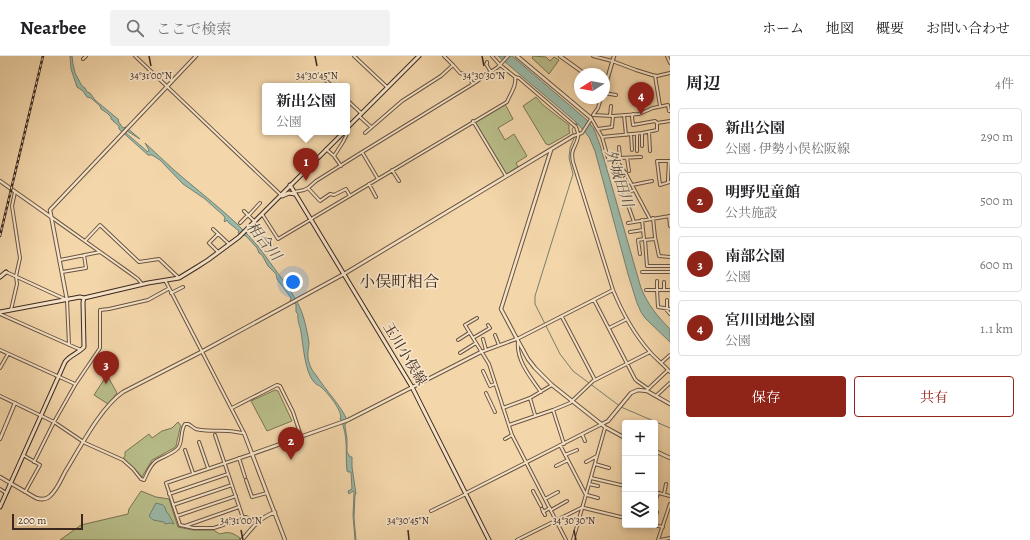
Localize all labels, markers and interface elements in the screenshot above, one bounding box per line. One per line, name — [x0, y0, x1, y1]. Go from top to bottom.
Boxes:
search box — [110, 10, 390, 46]
text: Nearbee — [20, 15, 86, 41]
icon: search — [124, 17, 146, 39]
text: ここで検索 — [156, 19, 231, 39]
text: ホーム — [762, 19, 804, 38]
text: 地図 — [826, 19, 854, 38]
text: 概要 — [876, 19, 904, 38]
text: お問い合わせ — [926, 19, 1010, 38]
north arrow — [574, 68, 610, 104]
text: 34°31'00"N — [130, 69, 172, 82]
text: 34°30'45"N — [296, 69, 338, 82]
text: 34°30'30"N — [463, 69, 505, 82]
text: 周辺 — [686, 72, 720, 95]
text: 4件 — [995, 75, 1014, 92]
pin: 4 — [628, 82, 654, 115]
popup — [262, 83, 350, 135]
text: 新出公園 — [276, 91, 336, 111]
text: 公園 — [276, 113, 302, 130]
text: 新出公園 — [725, 118, 785, 138]
text: 1 — [698, 128, 702, 145]
text: 290 m — [981, 128, 1013, 145]
text: 公園 · 伊勢小俣松阪線 — [725, 140, 850, 157]
water label: 外城田川 — [600, 146, 638, 212]
pin: 1 — [293, 148, 319, 181]
text: 明野児童館 — [725, 182, 800, 202]
text: 2 — [697, 192, 703, 209]
text: 500 m — [980, 192, 1013, 209]
text: 公共施設 — [725, 204, 777, 221]
water label: 相合川 — [242, 217, 287, 266]
text: 南部公園 — [725, 246, 785, 266]
text: 3 — [697, 256, 703, 273]
text: 600 m — [980, 256, 1013, 273]
text: 公園 — [725, 268, 751, 285]
district label: 小俣町相合 — [359, 271, 439, 293]
your location — [283, 272, 303, 292]
text: 宮川団地公園 — [725, 310, 815, 330]
street label: 玉川小俣線 — [379, 319, 431, 389]
text: 4 — [697, 320, 703, 337]
text: 1.1 km — [980, 320, 1013, 337]
text: 公園 — [725, 332, 751, 349]
pin: 3 — [93, 351, 119, 384]
button: 保存 — [686, 376, 846, 417]
button: 共有 — [854, 376, 1014, 417]
map controls — [622, 420, 658, 528]
button: + — [622, 420, 658, 456]
pin: 2 — [278, 427, 304, 460]
button: − — [622, 456, 658, 492]
button: layers — [622, 492, 658, 528]
scale bar — [12, 512, 83, 531]
text: 200 m — [18, 513, 46, 528]
text: 34°31'00"N — [220, 514, 262, 527]
text: 34°30'45"N — [387, 514, 429, 527]
text: 34°30'30"N — [553, 514, 595, 527]

